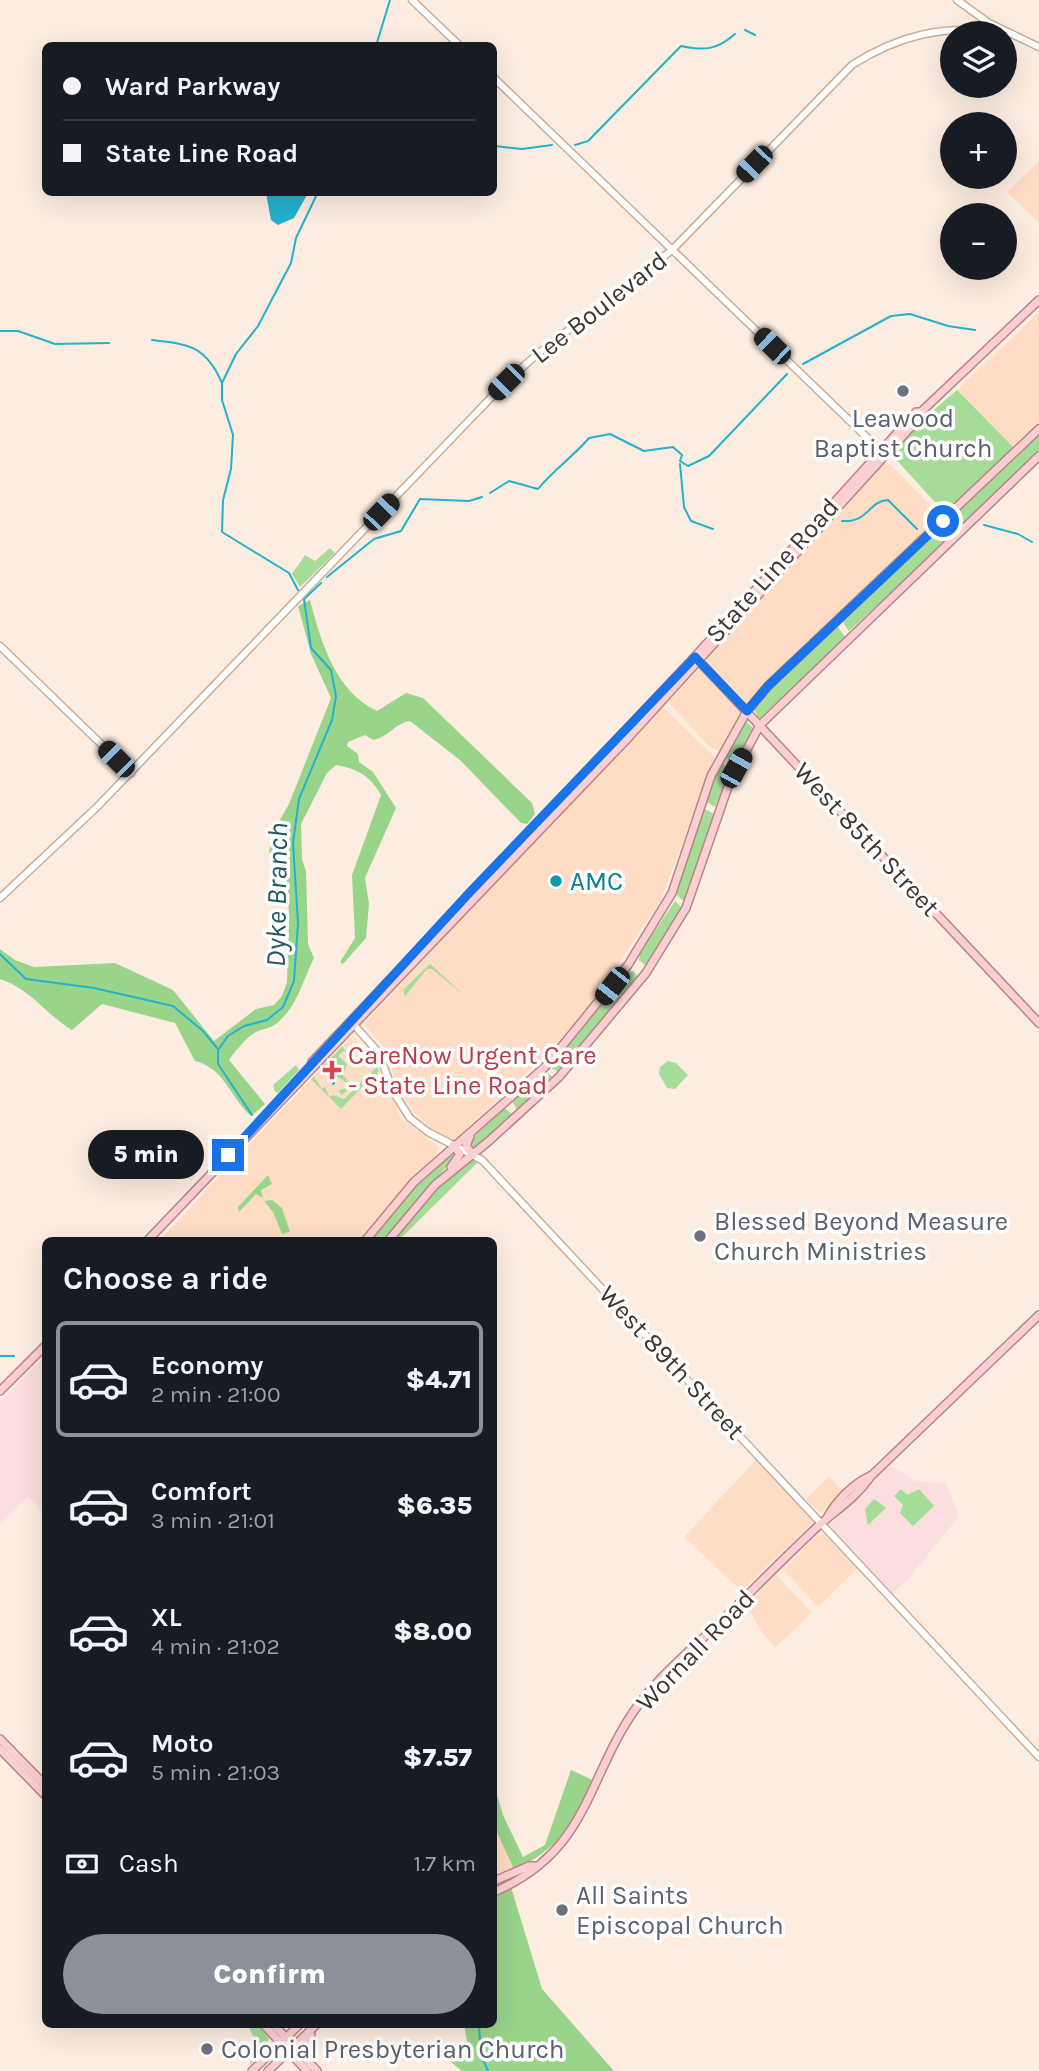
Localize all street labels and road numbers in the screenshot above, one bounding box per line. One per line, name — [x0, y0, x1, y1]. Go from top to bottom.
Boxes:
street label: Lee Boulevard — [525, 245, 673, 370]
street label: State Line Road — [699, 492, 845, 649]
street label: West 85th Street — [787, 756, 946, 923]
street label: West 89th Street — [592, 1279, 751, 1446]
street label: Wornall Road — [630, 1583, 761, 1717]

